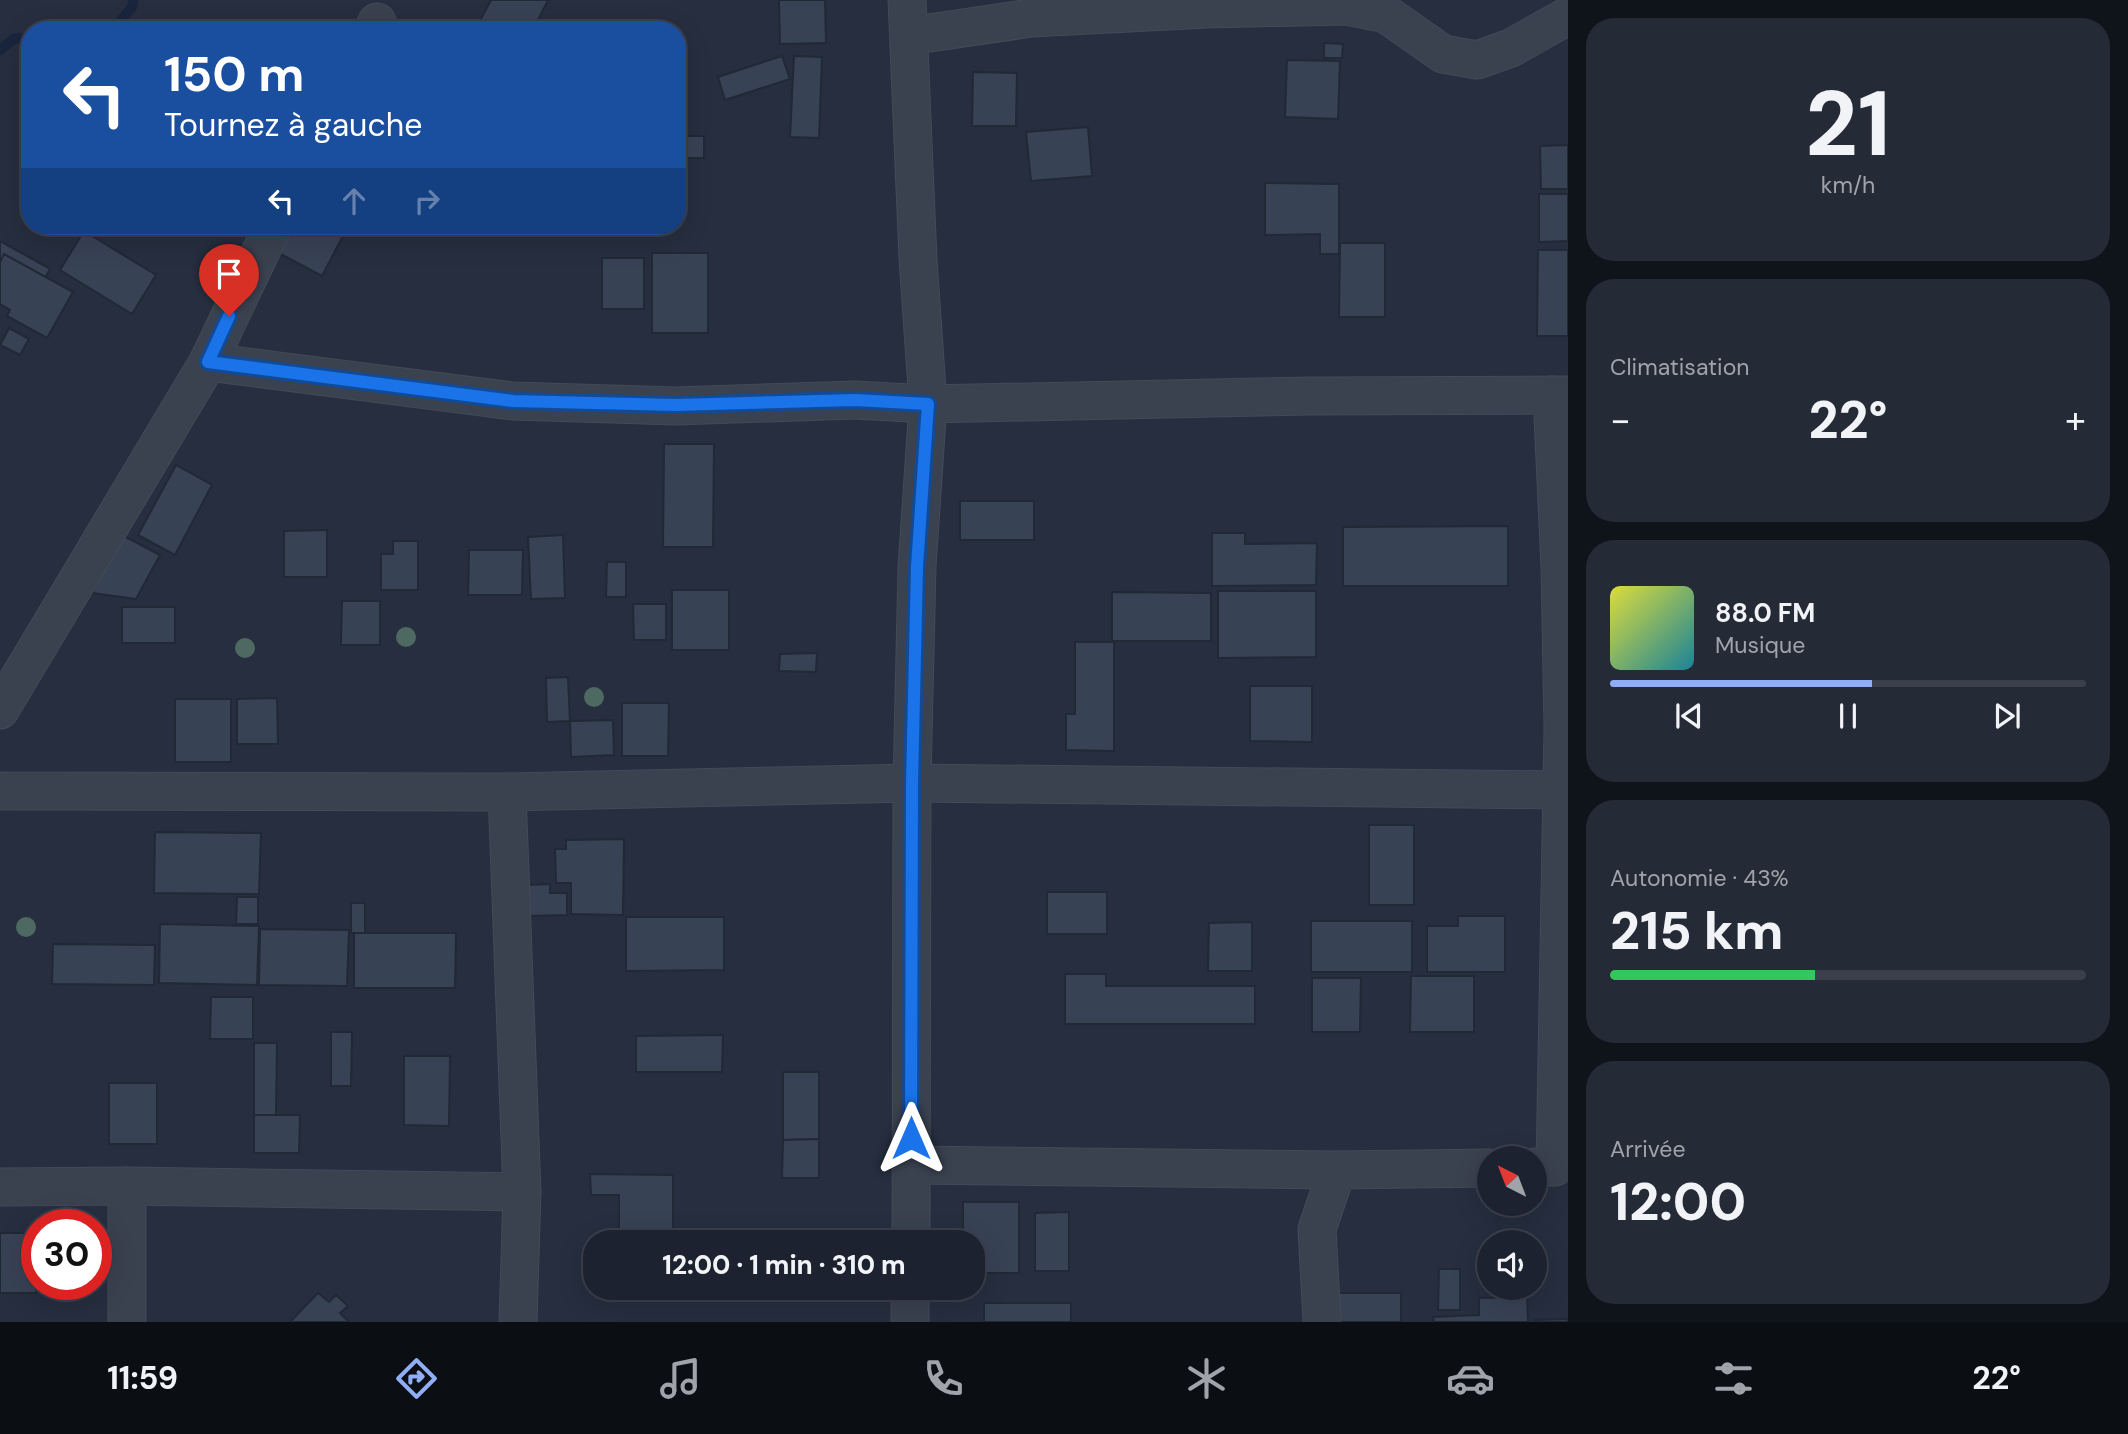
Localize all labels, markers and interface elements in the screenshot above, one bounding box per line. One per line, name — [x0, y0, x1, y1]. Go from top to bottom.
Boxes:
text: 150 m — [164, 42, 304, 106]
icon: left — [49, 49, 140, 140]
text: 21 — [1805, 65, 1891, 183]
text: Tournez à gauche — [164, 104, 422, 146]
text: km/h — [1821, 170, 1875, 200]
icon: left — [262, 182, 300, 220]
icon: ahead — [335, 182, 373, 220]
icon: right — [408, 182, 446, 220]
pin — [199, 244, 259, 316]
icon: arrive — [210, 255, 248, 293]
text: Climatisation — [1610, 352, 1749, 382]
text: 22° — [1808, 386, 1888, 454]
text: − — [1610, 395, 1631, 445]
text: + — [2065, 395, 2086, 445]
text: 88.0 FM — [1715, 596, 1815, 630]
text: Musique — [1715, 630, 1805, 660]
icon: previous — [1670, 697, 1708, 735]
icon: pause — [1829, 697, 1867, 735]
icon: next — [1988, 697, 2026, 735]
text: Autonomie · 43% — [1610, 863, 1788, 893]
text: 215 km — [1610, 897, 1783, 965]
position arrow — [874, 1101, 948, 1175]
text: Arrivée — [1610, 1134, 1686, 1164]
north arrow — [1477, 1146, 1547, 1216]
map controls — [1477, 1146, 1547, 1300]
text: 12:00 — [1610, 1168, 1746, 1236]
speed limit sign: 30 — [21, 1209, 112, 1300]
button: sound — [1477, 1230, 1547, 1300]
text: 12:00 · 1 min · 310 m — [662, 1248, 906, 1282]
icon: directions — [392, 1354, 441, 1403]
icon: music — [656, 1354, 705, 1403]
icon: phone — [919, 1354, 968, 1403]
icon: climate — [1182, 1354, 1231, 1403]
icon: car — [1446, 1354, 1495, 1403]
icon: filters — [1709, 1354, 1758, 1403]
text: 11:59 — [107, 1357, 178, 1399]
text: 22° — [1972, 1357, 2021, 1399]

